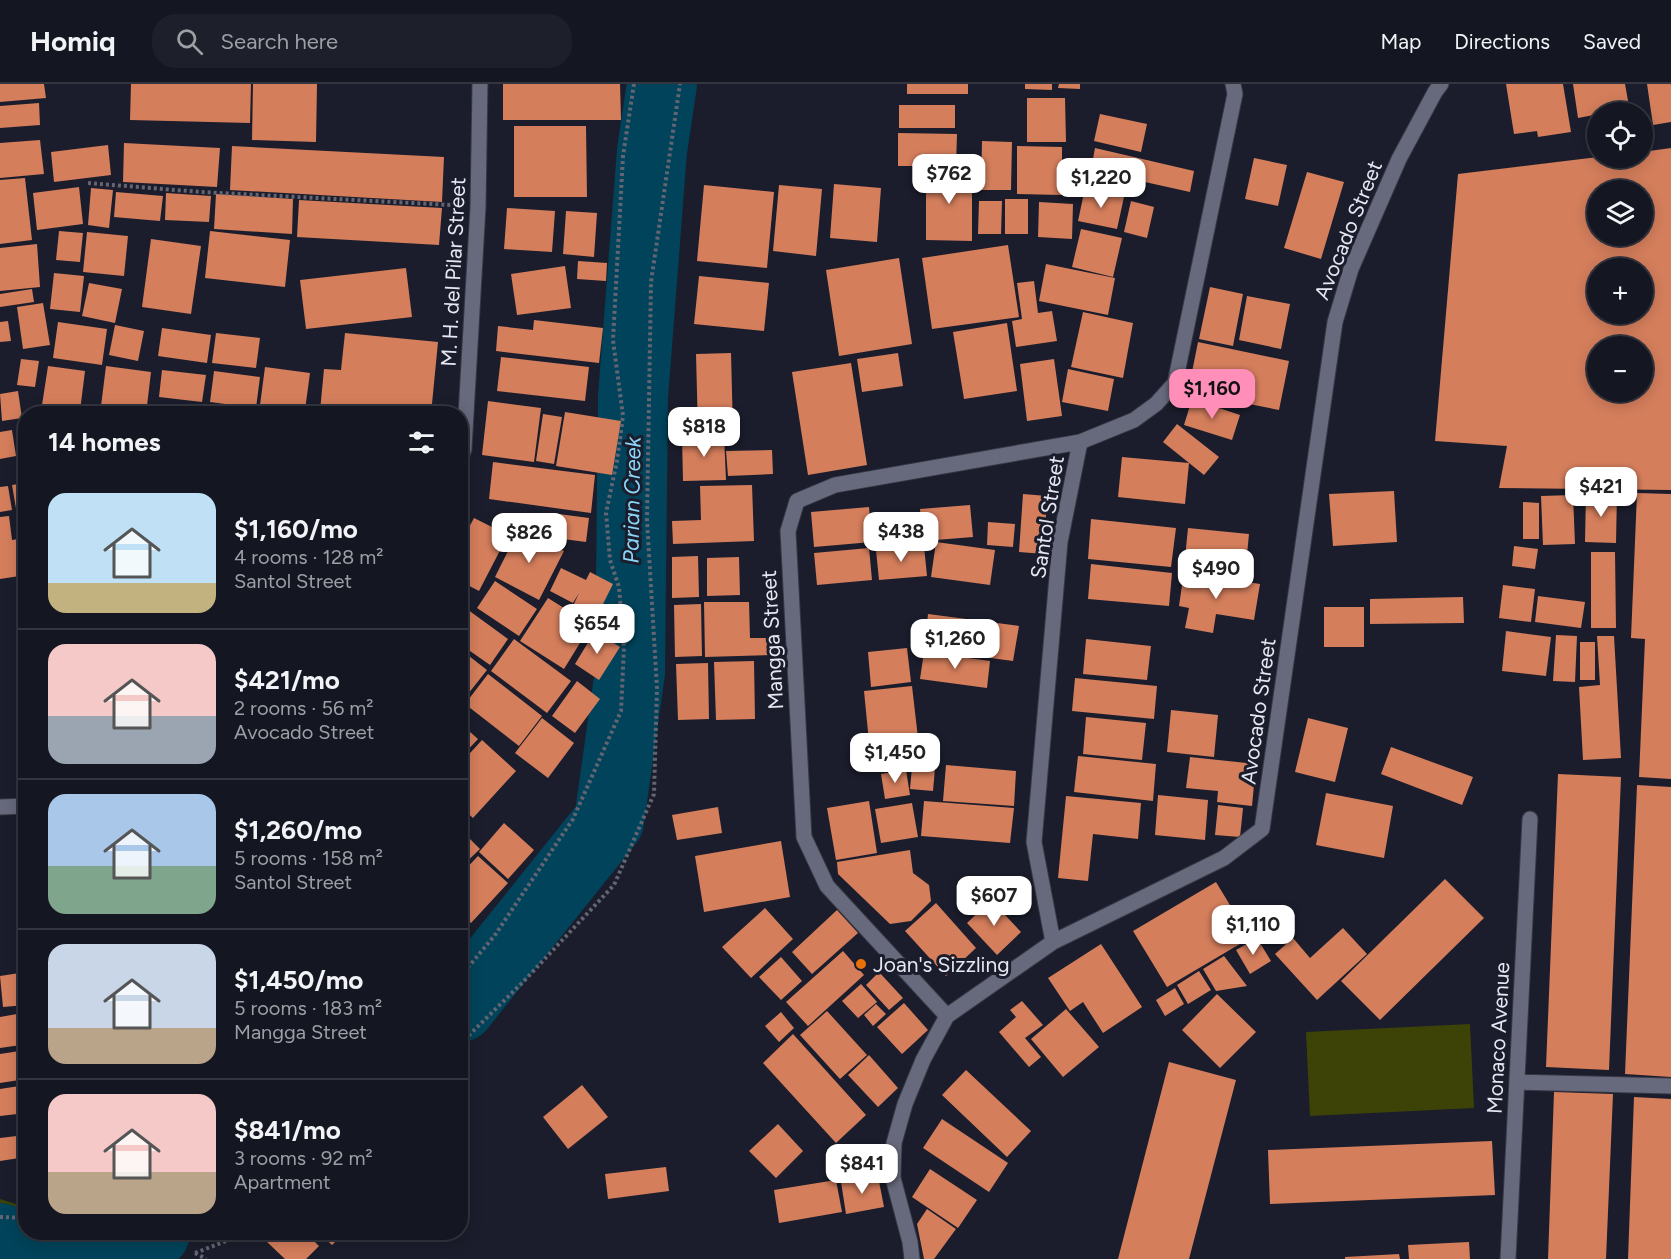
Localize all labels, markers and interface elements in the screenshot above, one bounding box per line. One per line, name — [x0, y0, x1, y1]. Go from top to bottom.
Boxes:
search box — [152, 14, 572, 68]
text: Homiq — [30, 24, 116, 58]
icon: search — [173, 25, 206, 58]
text: Search here — [221, 28, 338, 55]
text: Map — [1380, 29, 1421, 54]
text: Directions — [1454, 29, 1550, 54]
text: Saved — [1583, 29, 1641, 54]
map controls — [1587, 102, 1653, 402]
button: locate — [1587, 102, 1653, 168]
pin: $762 — [913, 154, 985, 205]
street label: Avocado Street — [1309, 157, 1387, 303]
pin: $1,220 — [1052, 158, 1150, 209]
text: $762 — [926, 161, 972, 185]
text: $1,220 — [1071, 165, 1131, 189]
street label: M. H. del Pilar Street — [436, 177, 470, 367]
button: layers — [1587, 180, 1653, 246]
button: + — [1587, 258, 1653, 324]
button: − — [1587, 336, 1653, 402]
pin: $1,160 — [1163, 369, 1261, 420]
text: $1,160 — [1183, 376, 1241, 400]
pin: $818 — [668, 407, 740, 458]
text: $818 — [682, 414, 726, 438]
text: 14 homes — [48, 426, 161, 458]
icon: filters — [405, 426, 438, 459]
water label: Parian Creek — [617, 435, 647, 564]
street label: Santol Street — [1025, 454, 1069, 580]
pin: $421 — [1565, 467, 1637, 518]
text: $421 — [1579, 474, 1623, 498]
pin: $438 — [865, 512, 937, 563]
text: $1,160/mo — [234, 513, 358, 545]
pin: $826 — [493, 513, 565, 564]
icon: home — [96, 517, 168, 589]
text: $438 — [877, 519, 925, 543]
text: $826 — [506, 520, 552, 544]
text: 4 rooms · 128 m² — [234, 545, 384, 569]
pin: $490 — [1180, 549, 1252, 600]
text: $490 — [1192, 556, 1240, 580]
text: Santol Street — [234, 569, 352, 593]
street label: Mangga Street — [756, 570, 788, 710]
pin: $654 — [561, 604, 633, 655]
text: $654 — [574, 611, 620, 635]
pin: $1,260 — [906, 619, 1004, 670]
text: $1,260 — [925, 626, 985, 650]
street label: Avocado Street — [1235, 636, 1281, 786]
text: $421/mo — [234, 664, 340, 696]
icon: home — [96, 668, 168, 740]
text: 2 rooms · 56 m² — [234, 696, 373, 720]
text: Avocado Street — [234, 720, 374, 744]
pin: $1,450 — [846, 733, 944, 784]
text: $1,450 — [864, 740, 926, 764]
text: $1,260/mo — [234, 814, 362, 846]
icon: home — [96, 818, 168, 890]
text: 5 rooms · 158 m² — [234, 846, 383, 870]
text: Santol Street — [234, 870, 352, 894]
pin: $607 — [958, 876, 1030, 927]
text: $607 — [971, 883, 1017, 907]
pin: $1,110 — [1204, 905, 1302, 956]
text: $1,110 — [1226, 912, 1280, 936]
place label: Joan's Sizzling — [873, 952, 1010, 977]
marker: Joan's Sizzling — [854, 957, 868, 971]
street label: Monaco Avenue — [1482, 961, 1514, 1115]
text: $1,450/mo — [234, 964, 363, 996]
icon: home — [96, 968, 168, 1040]
text: 5 rooms · 183 m² — [234, 996, 382, 1020]
text: Mangga Street — [234, 1020, 367, 1044]
text: $841/mo — [234, 1114, 341, 1146]
icon: home — [96, 1118, 168, 1190]
pin: $841 — [826, 1144, 898, 1195]
text: 3 rooms · 92 m² — [234, 1146, 373, 1170]
text: $841 — [840, 1151, 884, 1175]
text: Apartment — [234, 1170, 331, 1194]

